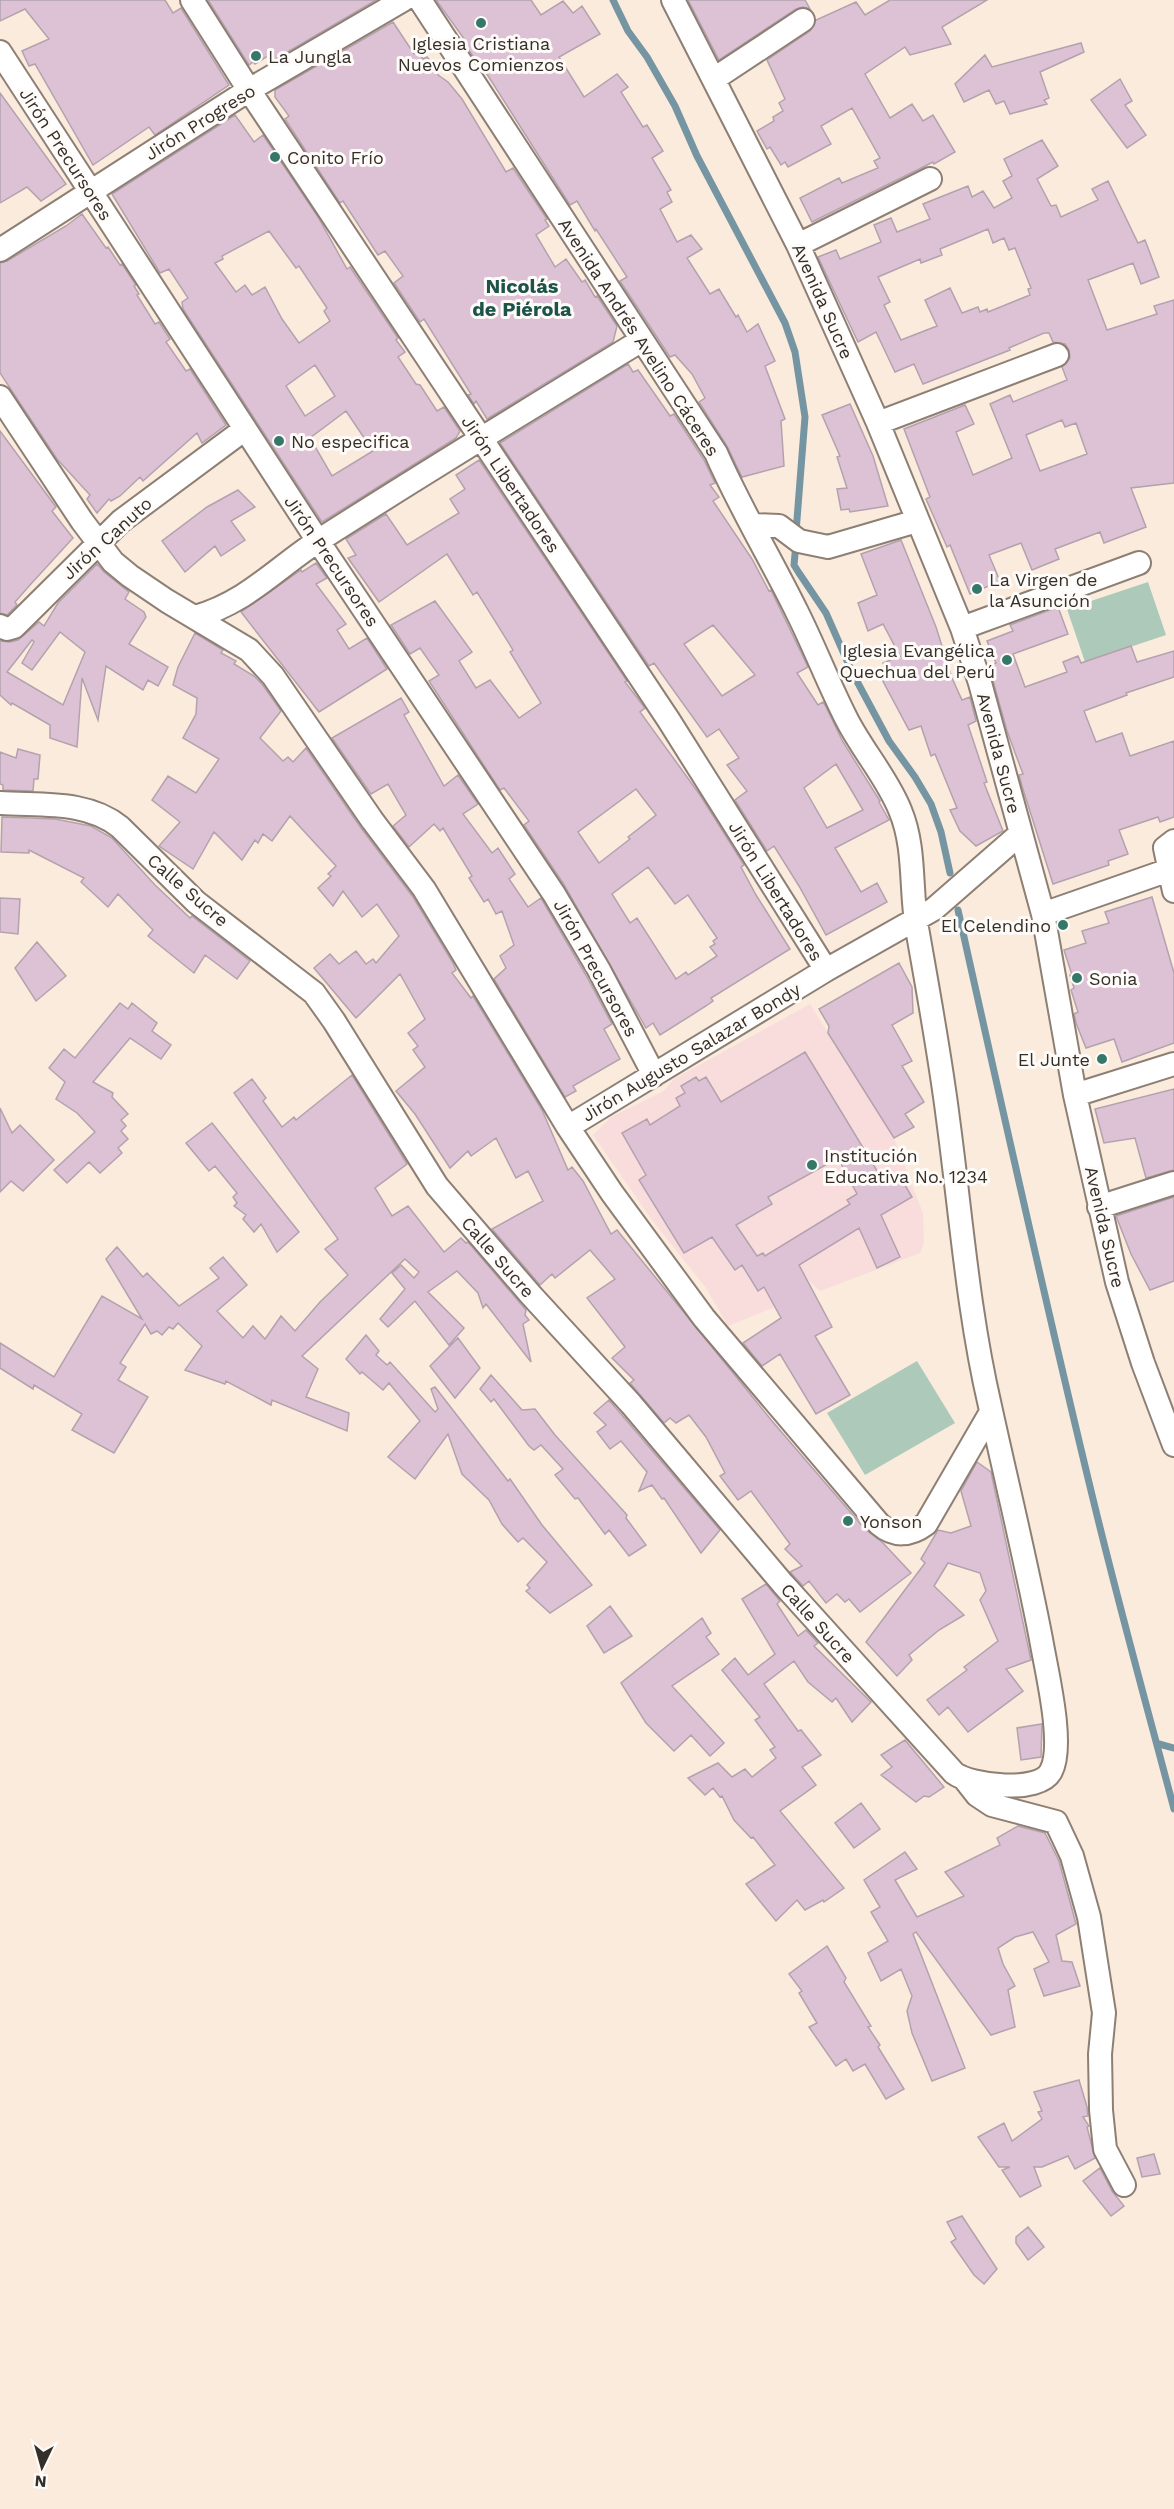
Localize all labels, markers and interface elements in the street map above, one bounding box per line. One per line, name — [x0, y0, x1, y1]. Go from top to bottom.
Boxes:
marker: Iglesia Cristiana Nuevos Comienzos — [474, 16, 488, 30]
place label: Iglesia Cristiana Nuevos Comienzos — [398, 33, 564, 75]
place label: La Jungla — [268, 46, 352, 67]
marker: La Jungla — [249, 49, 263, 63]
street label: Jirón Progreso — [141, 80, 259, 164]
street label: Jirón Precursores — [15, 84, 117, 224]
place label: Conito Frío — [287, 147, 384, 168]
marker: Conito Frío — [268, 150, 282, 164]
street label: Avenida Andrés Avelino Cáceres — [554, 214, 724, 460]
street label: Avenida Sucre — [788, 240, 858, 362]
district label: Nicolás de Piérola — [472, 274, 572, 321]
street label: Jirón Libertadores — [457, 411, 565, 557]
place label: No especifica — [291, 431, 410, 452]
marker: No especifica — [272, 434, 286, 448]
street label: Jirón Precursores — [280, 491, 384, 631]
street label: Jirón Canuto — [58, 492, 156, 584]
place label: La Virgen de la Asunción — [989, 569, 1097, 611]
marker: La Virgen de la Asunción — [970, 582, 984, 596]
place label: Iglesia Evangélica Quechua del Perú — [839, 640, 995, 682]
marker: Iglesia Evangélica Quechua del Perú — [1000, 653, 1014, 667]
street label: Avenida Sucre — [973, 690, 1025, 816]
street label: Jirón Libertadores — [724, 817, 828, 965]
street label: Calle Sucre — [143, 849, 233, 931]
street label: Jirón Precursores — [550, 896, 642, 1040]
place label: El Celendino — [941, 915, 1051, 936]
marker: El Celendino — [1056, 918, 1070, 932]
place label: Sonia — [1089, 968, 1137, 989]
marker: Sonia — [1070, 971, 1084, 985]
street label: Jirón Augusto Salazar Bondy — [578, 978, 805, 1126]
place label: El Junte — [1018, 1049, 1090, 1070]
marker: El Junte — [1095, 1052, 1109, 1066]
place label: Institución Educativa No. 1234 — [824, 1145, 988, 1187]
marker: Institución Educativa No. 1234 — [805, 1158, 819, 1172]
street label: Avenida Sucre — [1081, 1164, 1129, 1290]
street label: Calle Sucre — [457, 1212, 539, 1302]
place label: Yonson — [860, 1511, 922, 1532]
marker: Yonson — [841, 1514, 855, 1528]
street label: Calle Sucre — [777, 1579, 859, 1667]
north arrow — [12, 2437, 72, 2497]
text: N — [34, 2471, 47, 2491]

